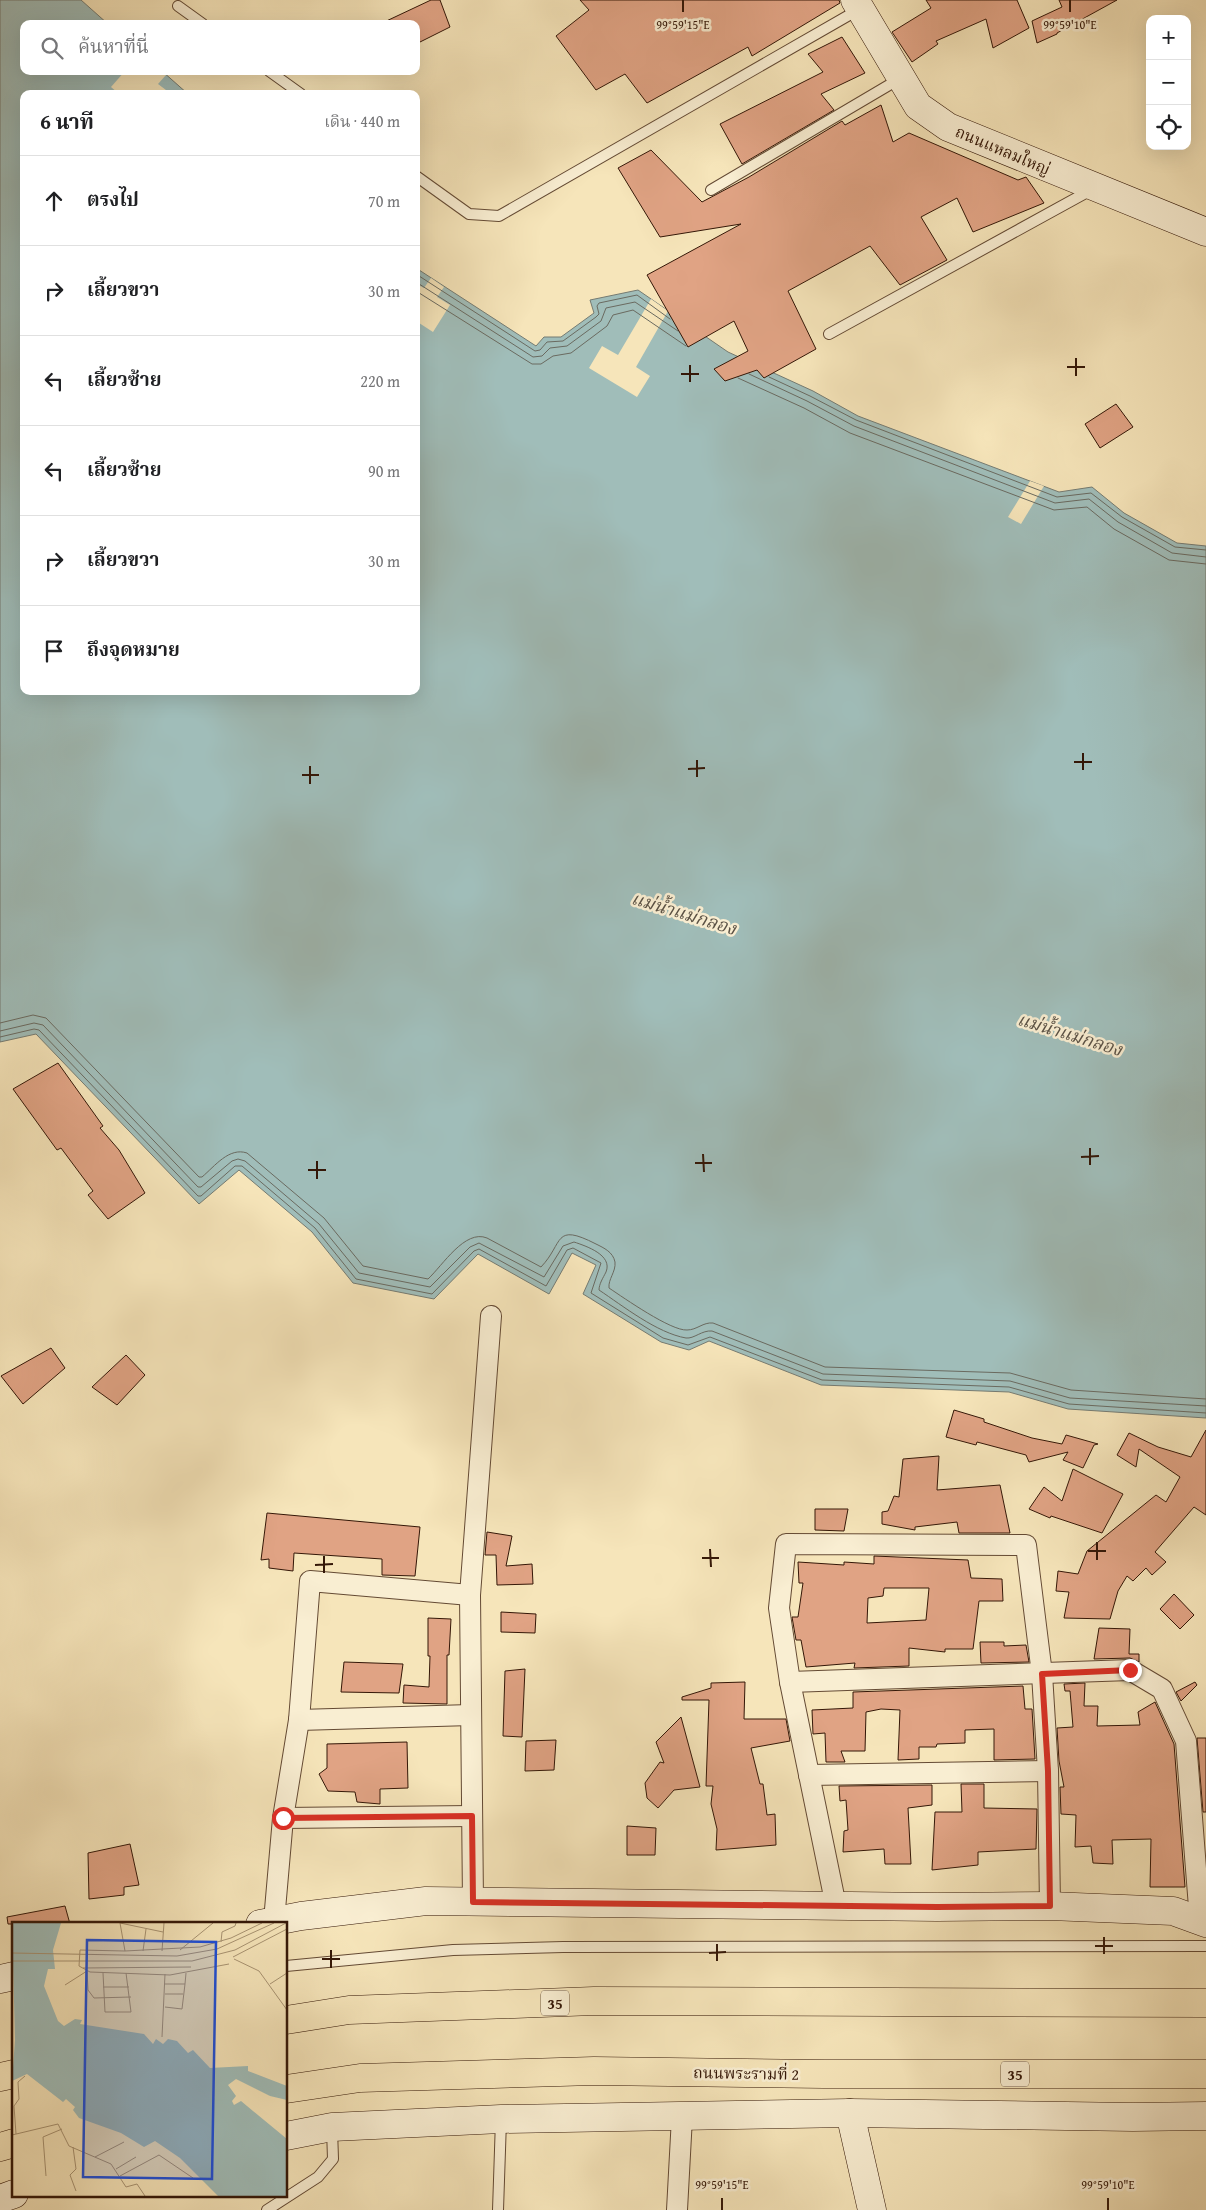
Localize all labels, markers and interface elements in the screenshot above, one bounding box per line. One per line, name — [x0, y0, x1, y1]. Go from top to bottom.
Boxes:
map controls — [1146, 15, 1191, 150]
button: + — [1146, 15, 1191, 60]
text: 99°59'15"E — [656, 16, 710, 33]
text: 99°59'10"E — [1043, 16, 1097, 33]
search box — [20, 20, 420, 75]
text: ค้นหาที่นี่ — [78, 32, 149, 60]
icon: search — [38, 34, 66, 62]
button: − — [1146, 60, 1191, 105]
button: locate — [1146, 105, 1191, 150]
text: 6 นาที — [40, 106, 94, 137]
text: เดิน · 440 m — [324, 109, 400, 133]
street label: ถนนแหลมใหญ่ — [952, 119, 1054, 181]
text: ตรงไป — [87, 185, 139, 213]
icon: ahead — [40, 187, 68, 215]
text: 70 m — [368, 189, 400, 213]
text: เลี้ยวขวา — [87, 275, 159, 303]
icon: right — [40, 277, 68, 305]
text: 30 m — [368, 279, 400, 303]
text: เลี้ยวซ้าย — [87, 365, 161, 393]
icon: left — [40, 367, 68, 395]
text: 220 m — [360, 369, 400, 393]
text: เลี้ยวซ้าย — [87, 455, 161, 483]
icon: left — [40, 457, 68, 485]
text: 90 m — [368, 459, 400, 483]
text: เลี้ยวขวา — [87, 545, 159, 573]
icon: right — [40, 547, 68, 575]
text: 30 m — [368, 549, 400, 573]
text: ถึงจุดหมาย — [87, 635, 180, 663]
icon: arrive — [40, 637, 68, 665]
water label: แม่น้ำแม่กลอง — [628, 884, 741, 942]
water label: แม่น้ำแม่กลอง — [1014, 1005, 1127, 1063]
route end — [1119, 1659, 1142, 1682]
route start — [272, 1807, 295, 1830]
inset map — [12, 1922, 288, 2198]
road number: 35 — [541, 1990, 569, 2016]
street label: ถนนพระรามที่ 2 — [693, 2060, 799, 2086]
road number: 35 — [1001, 2062, 1029, 2086]
text: 99°59'15"E — [695, 2176, 749, 2193]
text: 99°59'10"E — [1081, 2176, 1135, 2193]

